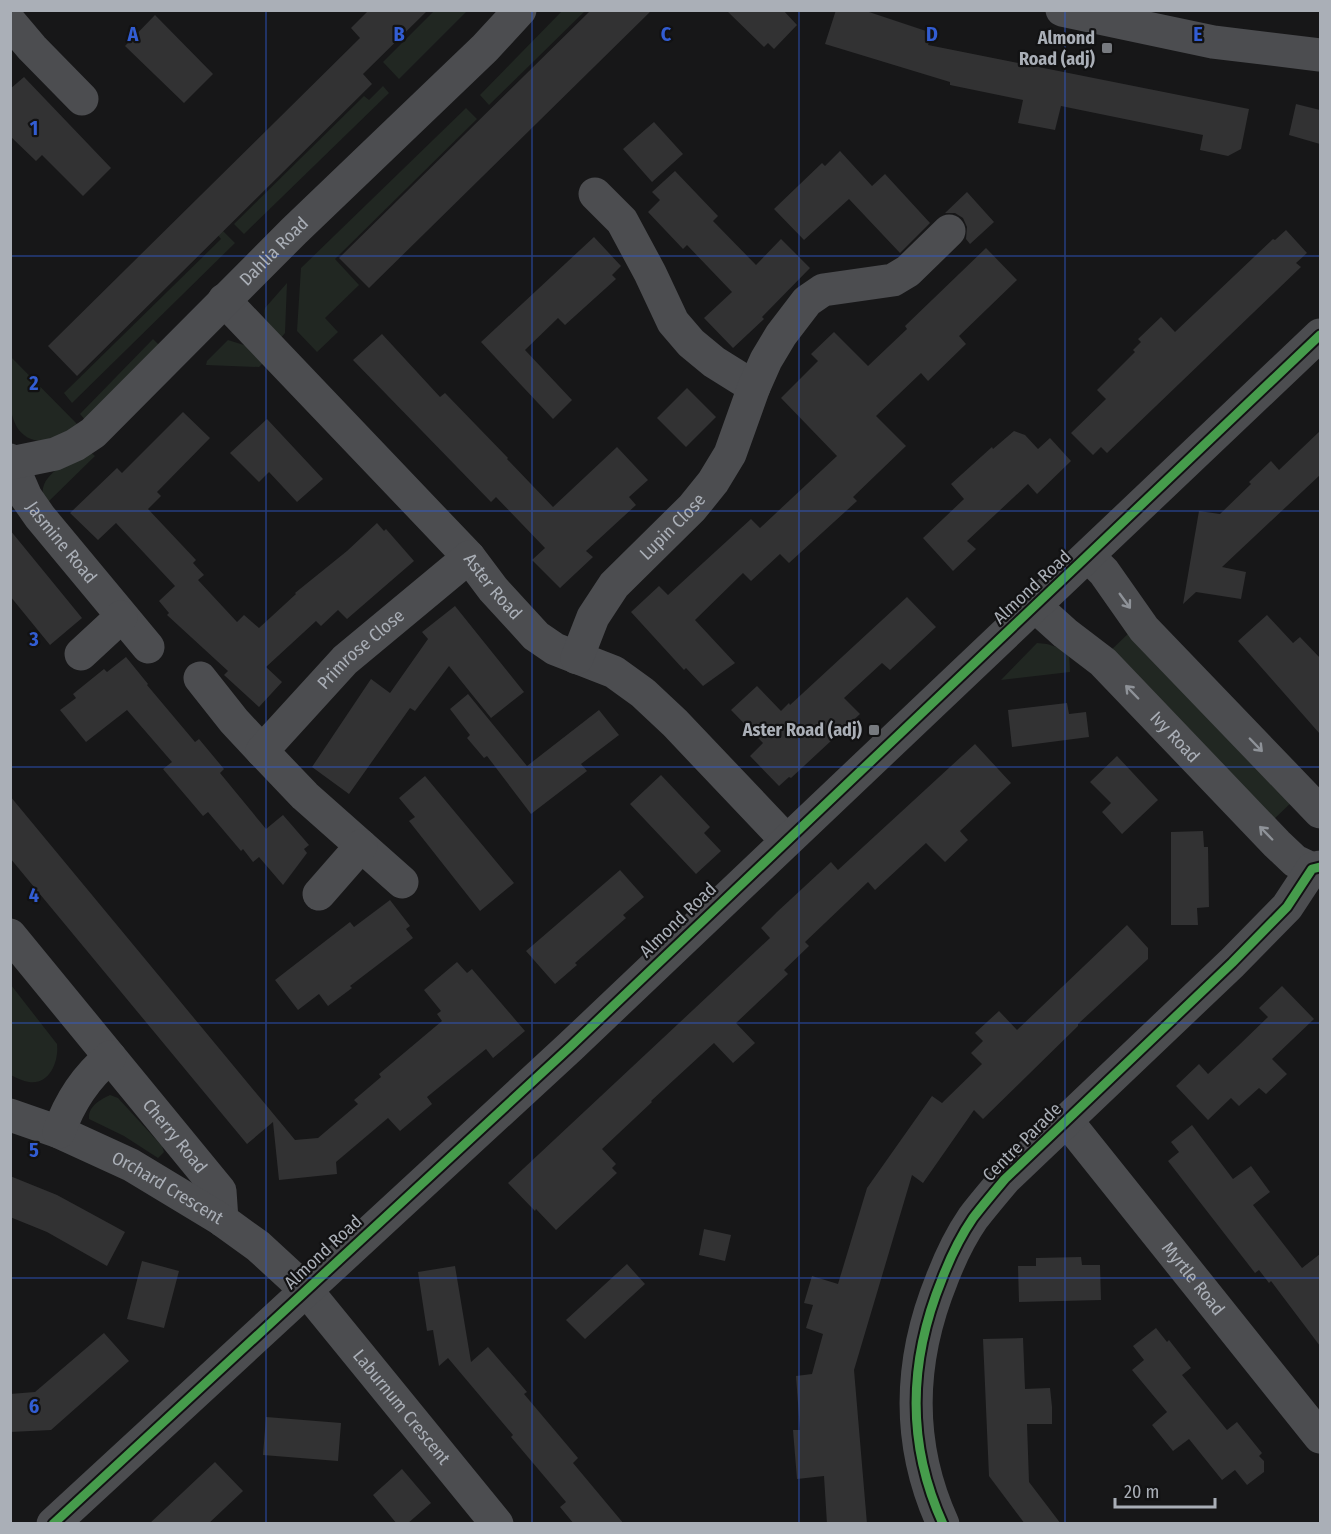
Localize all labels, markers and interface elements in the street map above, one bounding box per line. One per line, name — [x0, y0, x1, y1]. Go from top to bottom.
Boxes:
text: A — [127, 22, 140, 46]
text: B — [393, 22, 405, 46]
text: C — [661, 22, 672, 46]
text: D — [926, 22, 938, 46]
text: E — [1193, 22, 1203, 46]
place label: Almond Road (adj) — [1019, 27, 1096, 70]
marker: Almond Road (adj) — [1100, 41, 1114, 55]
text: 1 — [30, 116, 38, 140]
street label: Dahlia Road — [235, 212, 313, 290]
text: 2 — [28, 371, 39, 395]
street label: Lupin Close — [635, 489, 710, 564]
street label: Jasmine Road — [21, 497, 102, 588]
street label: Almond Road — [989, 545, 1075, 629]
street label: Aster Road — [459, 549, 527, 624]
one-way arrow — [1119, 593, 1131, 609]
street label: Primrose Close — [313, 604, 409, 694]
text: 3 — [28, 627, 39, 651]
one-way arrow — [1125, 685, 1139, 700]
street label: Ivy Road — [1145, 707, 1204, 767]
place label: Aster Road (adj) — [742, 719, 863, 741]
marker: Aster Road (adj) — [867, 723, 881, 737]
one-way arrow — [1249, 737, 1264, 752]
one-way arrow — [1259, 826, 1274, 841]
street label: Almond Road — [635, 878, 721, 962]
text: 4 — [29, 883, 39, 907]
street label: Cherry Road — [138, 1094, 212, 1178]
street label: Centre Parade — [978, 1098, 1066, 1186]
text: 5 — [29, 1138, 39, 1162]
street label: Orchard Crescent — [108, 1147, 227, 1229]
street label: Almond Road — [280, 1210, 366, 1294]
street label: Myrtle Road — [1157, 1237, 1229, 1320]
street label: Laburnum Crescent — [348, 1345, 455, 1469]
text: 6 — [29, 1394, 39, 1418]
scale bar — [1115, 1471, 1216, 1509]
text: 20 m — [1124, 1481, 1159, 1503]

